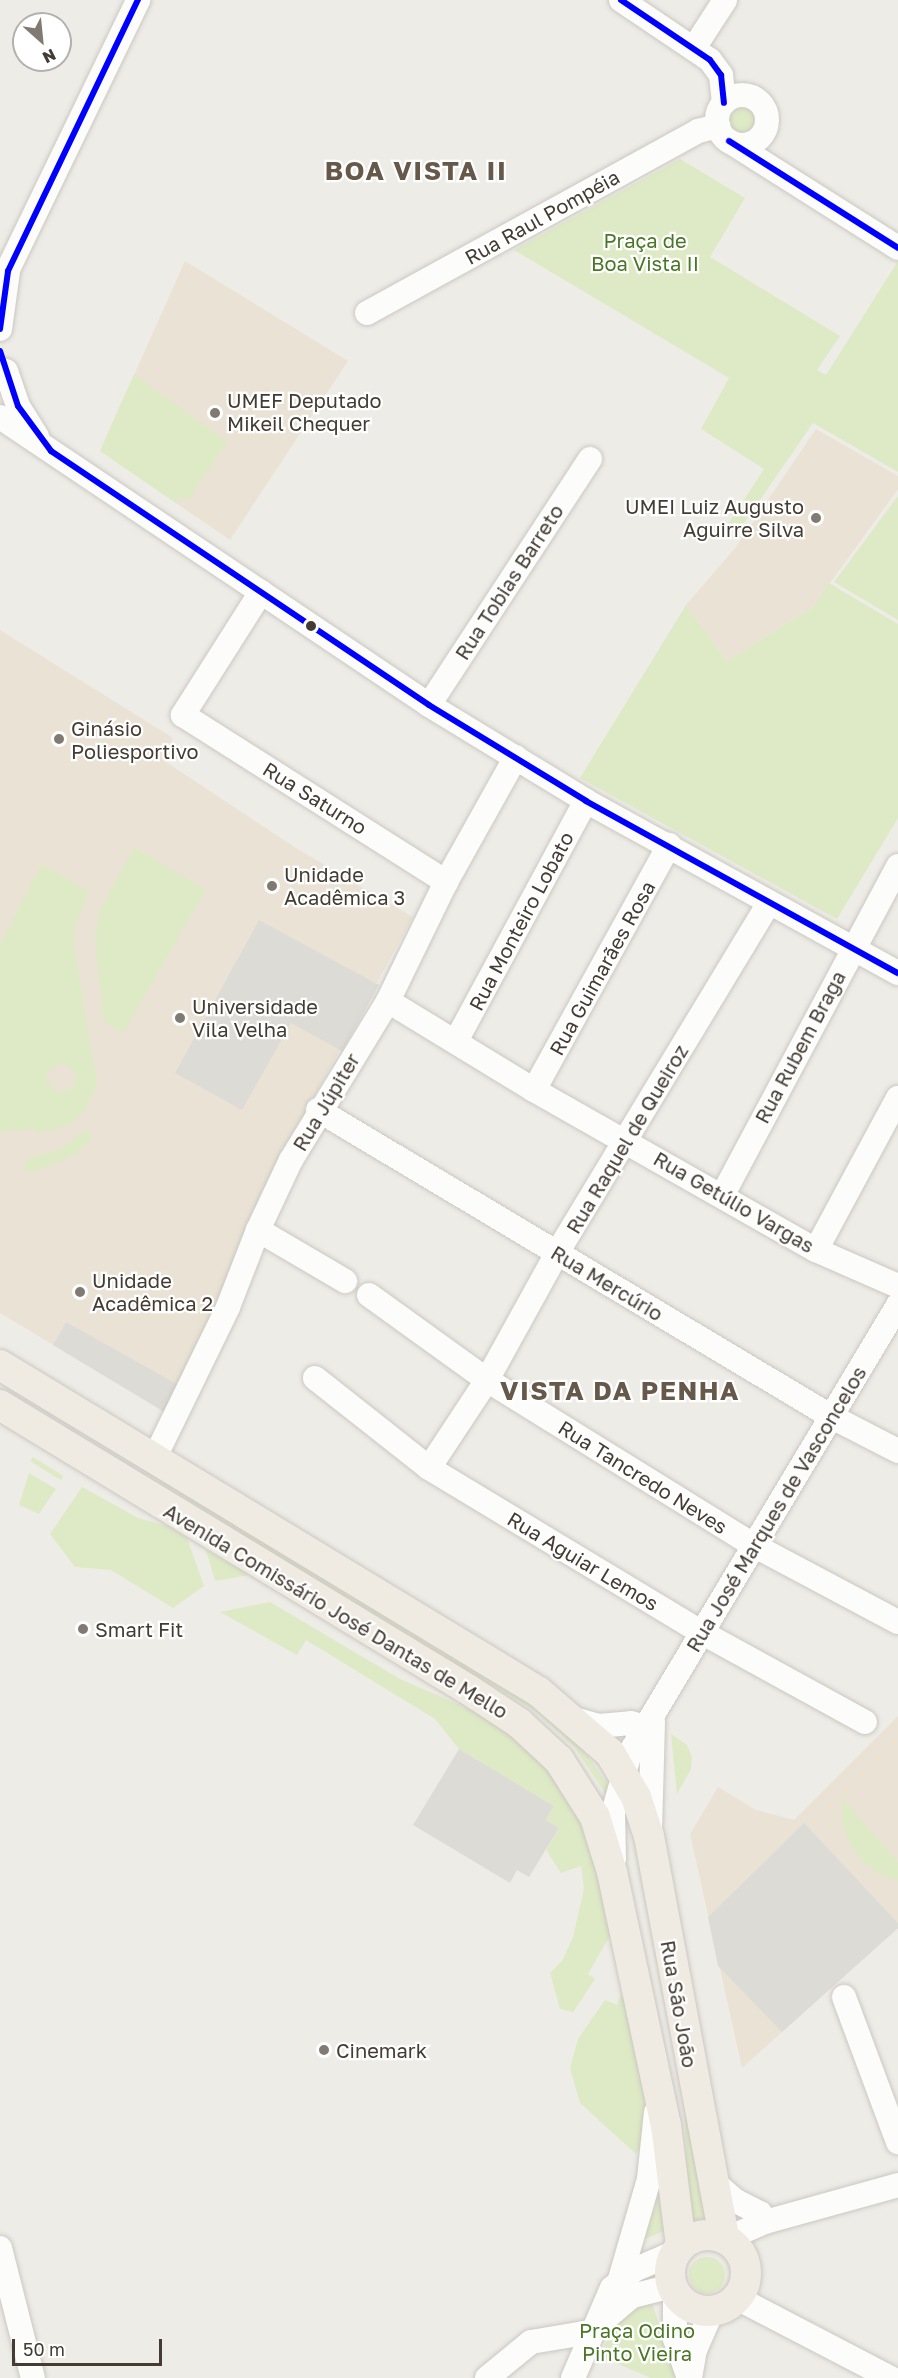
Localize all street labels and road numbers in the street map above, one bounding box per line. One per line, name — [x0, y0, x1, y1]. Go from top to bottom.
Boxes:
street label: Rua Raul Pompéia — [461, 165, 623, 269]
street label: Rua Tobias Barreto — [450, 500, 568, 664]
street label: Rua Saturno — [259, 757, 371, 839]
street label: Rua Monteiro Lobato — [464, 827, 578, 1015]
street label: Rua Guimarães Rosa — [544, 877, 660, 1059]
street label: Rua Rubem Braga — [750, 967, 850, 1127]
street label: Rua Raquel de Queiroz — [561, 1040, 693, 1238]
street label: Rua Júpiter — [287, 1049, 365, 1155]
street label: Rua Getúlio Vargas — [649, 1146, 819, 1258]
street label: Rua Mercúrio — [547, 1240, 667, 1326]
street label: Rua José Marques de Vasconcelos — [681, 1362, 871, 1656]
street label: Rua Tancredo Neves — [554, 1415, 732, 1539]
street label: Avenida Comissário José Dantas de Mello — [160, 1498, 512, 1724]
street label: Rua Aguiar Lemos — [503, 1506, 663, 1616]
street label: Rua São João — [656, 1938, 702, 2070]

